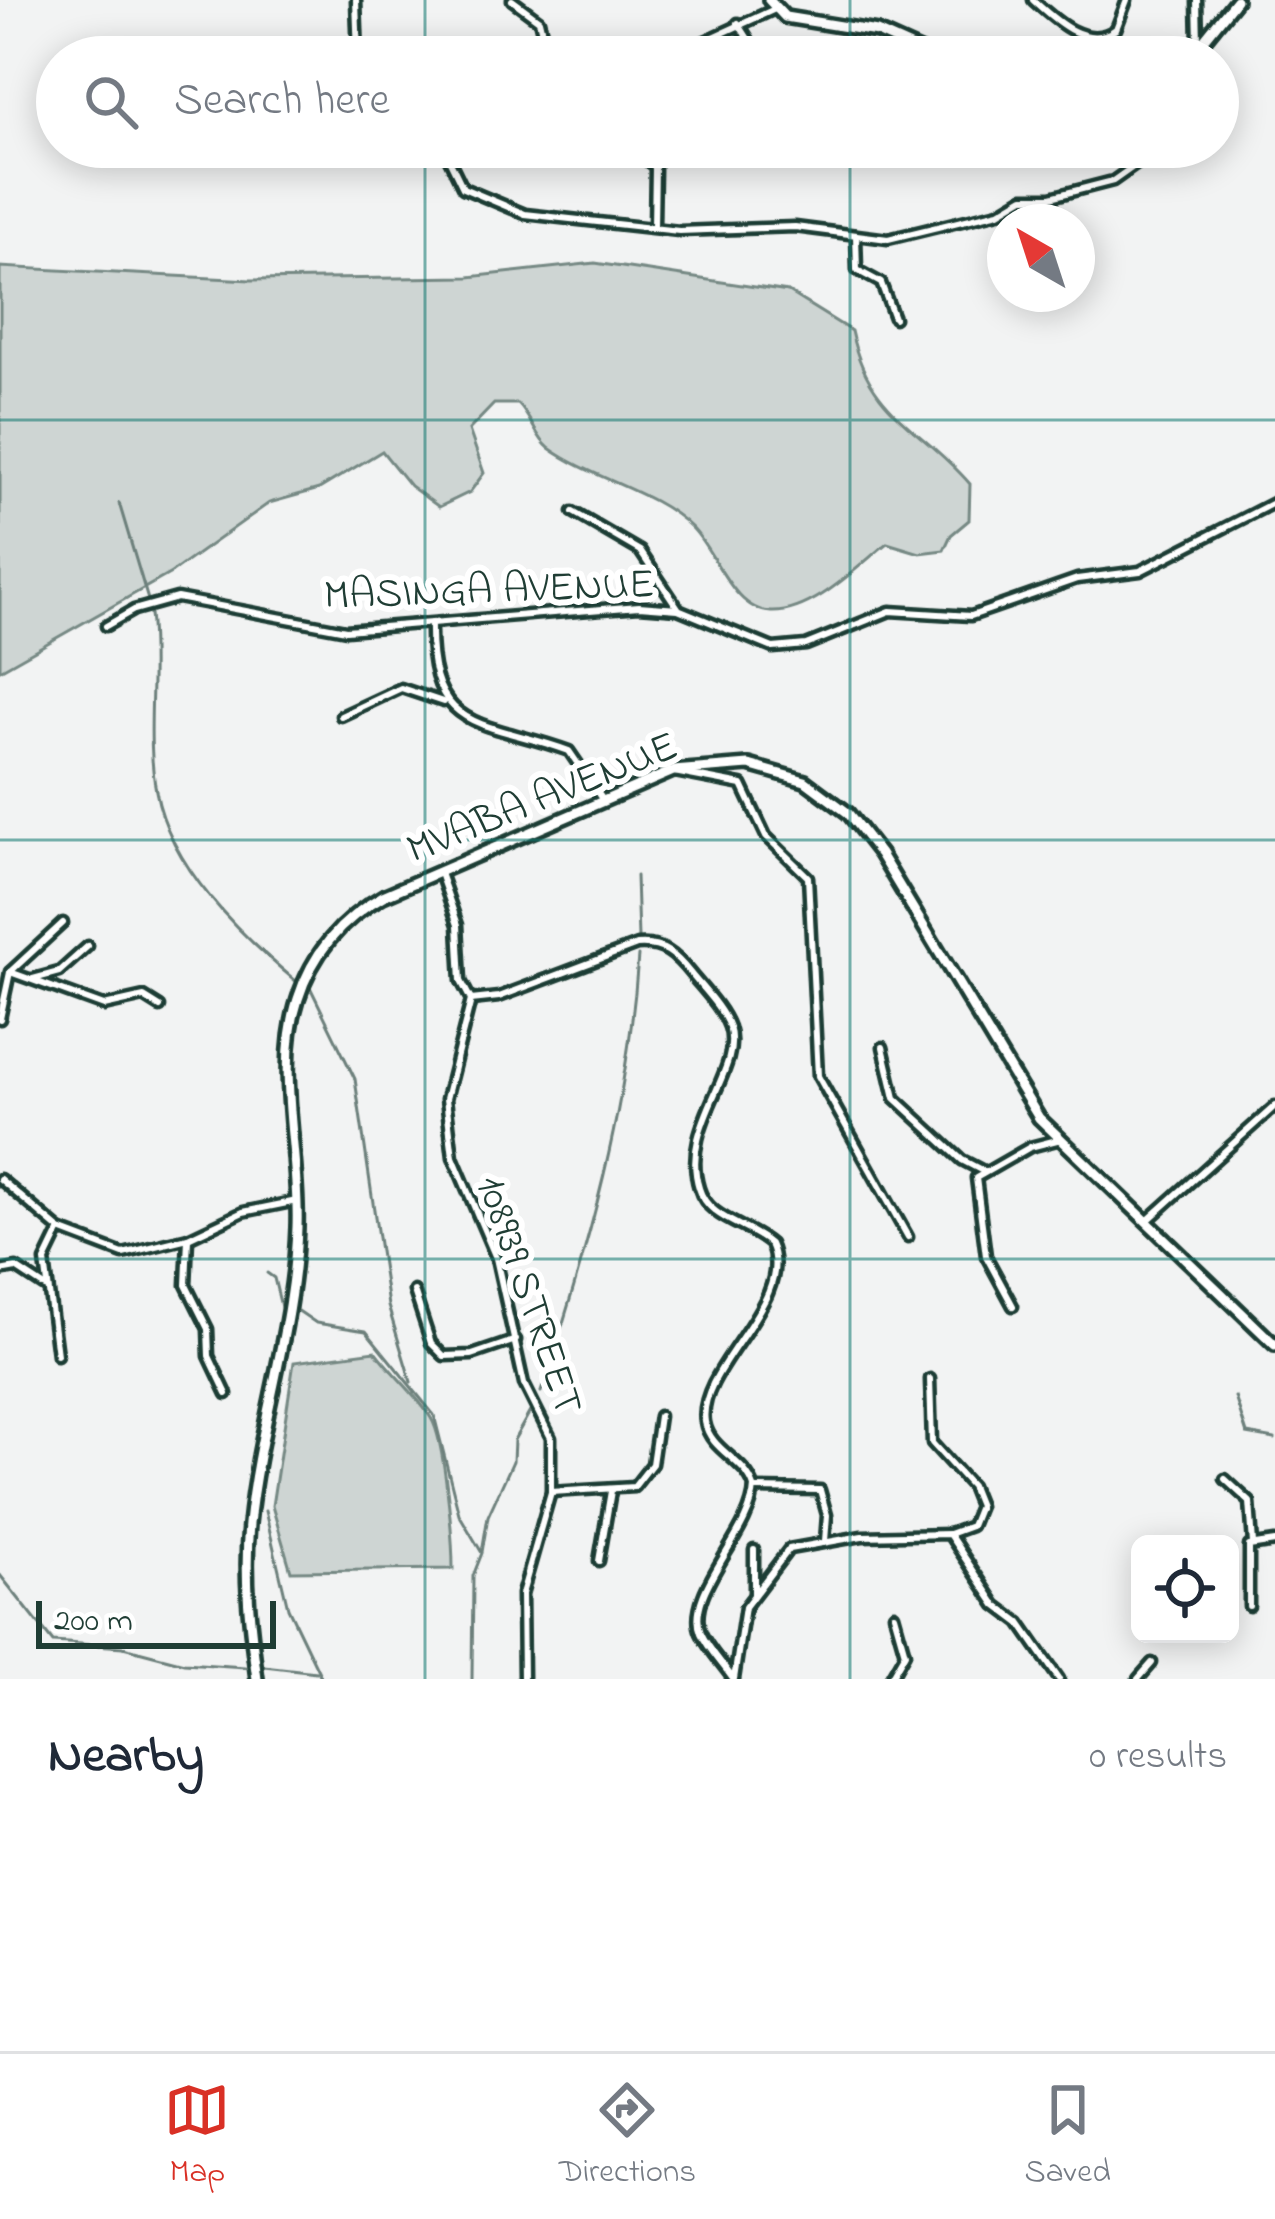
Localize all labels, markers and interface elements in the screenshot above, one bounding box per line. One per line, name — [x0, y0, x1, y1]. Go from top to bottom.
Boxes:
search box — [36, 36, 1239, 168]
icon: search — [78, 69, 144, 135]
text: Search here — [174, 69, 390, 135]
north arrow — [987, 204, 1095, 312]
street label: MASINGA AVENUE — [323, 555, 655, 628]
street label: MVABA AVENUE — [398, 717, 687, 881]
street label: 108939 STREET — [458, 1168, 597, 1423]
map controls — [1131, 1535, 1239, 1643]
button: locate — [1131, 1535, 1239, 1643]
scale bar — [36, 1595, 276, 1648]
text: 200 m — [54, 1598, 133, 1646]
text: Nearby — [48, 1720, 204, 1795]
text: 0 results — [1089, 1729, 1227, 1786]
tab: Map — [164, 2077, 230, 2197]
tab: Directions — [559, 2077, 696, 2197]
tab: Saved — [1025, 2077, 1111, 2197]

